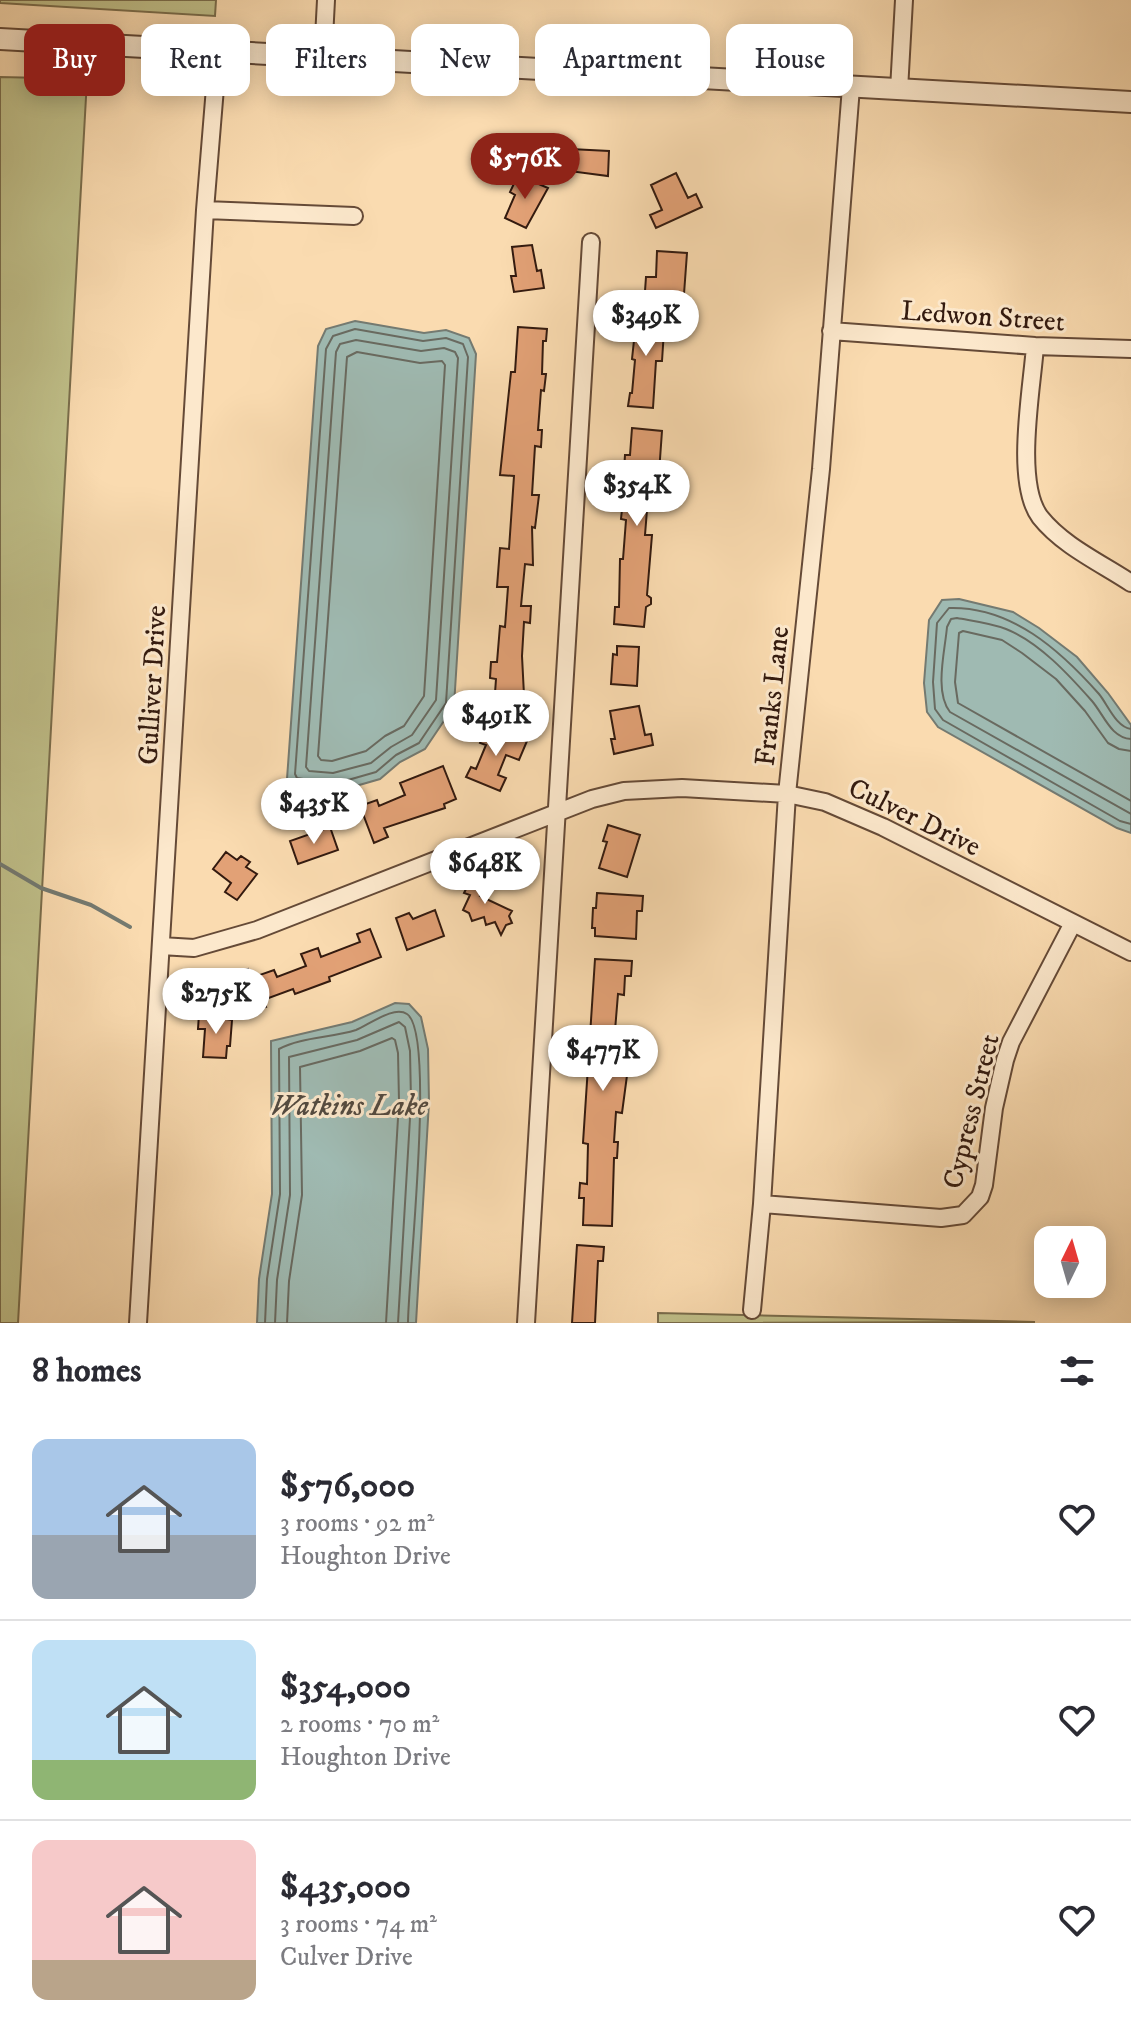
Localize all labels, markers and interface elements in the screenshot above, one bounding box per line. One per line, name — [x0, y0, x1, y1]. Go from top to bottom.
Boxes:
chip: Buy — [24, 24, 125, 96]
chip: Rent — [141, 24, 250, 96]
chip: Filters — [266, 24, 395, 96]
chip: New — [411, 24, 519, 96]
chip: Apartment — [535, 24, 710, 96]
chip: House — [726, 24, 853, 96]
pin: $576K — [469, 133, 581, 201]
text: $576K — [489, 142, 561, 175]
pin: $349K — [590, 290, 702, 358]
street label: Ledwon Street — [900, 293, 1066, 340]
text: $349K — [611, 299, 681, 332]
pin: $354K — [581, 460, 693, 528]
text: $354K — [603, 469, 671, 502]
street label: Gulliver Drive — [131, 604, 174, 766]
street label: Franks Lane — [748, 625, 797, 768]
pin: $491K — [440, 690, 552, 758]
text: $491K — [461, 699, 531, 732]
street label: Culver Drive — [842, 770, 986, 864]
pin: $435K — [258, 778, 370, 846]
text: $435K — [279, 787, 349, 820]
pin: $648K — [429, 838, 541, 906]
text: $648K — [448, 847, 522, 880]
pin: $275K — [160, 968, 272, 1036]
text: $275K — [180, 977, 252, 1010]
pin: $477K — [547, 1025, 659, 1093]
street label: Cypress Street — [935, 1030, 1008, 1193]
text: $477K — [566, 1034, 640, 1067]
water label: Watkins Lake — [270, 1088, 428, 1125]
north arrow — [1034, 1226, 1106, 1298]
map controls — [1034, 1226, 1106, 1298]
icon: filters — [1055, 1349, 1099, 1393]
text: 8 homes — [32, 1350, 141, 1392]
text: $576,000 — [280, 1465, 415, 1507]
icon: home — [96, 1471, 192, 1567]
icon: heart — [1055, 1497, 1099, 1541]
text: 3 rooms · 92 m² — [280, 1507, 434, 1540]
text: Houghton Drive — [280, 1540, 451, 1573]
text: $354,000 — [280, 1666, 411, 1708]
icon: home — [96, 1672, 192, 1768]
icon: heart — [1055, 1698, 1099, 1742]
text: 2 rooms · 70 m² — [280, 1708, 439, 1741]
text: Houghton Drive — [280, 1741, 451, 1774]
text: $435,000 — [280, 1866, 411, 1908]
icon: home — [96, 1872, 192, 1968]
icon: heart — [1055, 1898, 1099, 1942]
text: 3 rooms · 74 m² — [280, 1908, 437, 1941]
text: Culver Drive — [280, 1941, 413, 1974]

